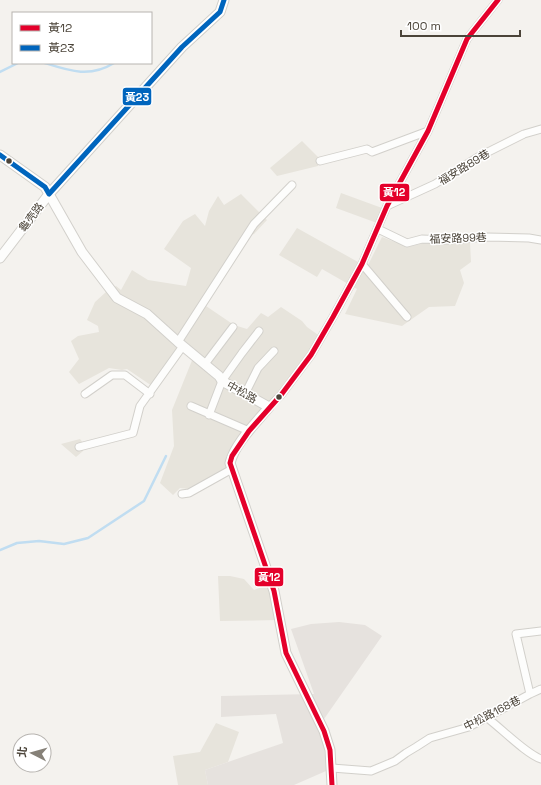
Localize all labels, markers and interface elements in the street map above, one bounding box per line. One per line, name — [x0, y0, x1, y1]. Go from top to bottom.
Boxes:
legend — [12, 12, 152, 64]
scale bar — [401, 12, 520, 38]
text: 100 m — [407, 18, 441, 34]
text: 黃12 — [48, 20, 72, 36]
text: 黃23 — [48, 40, 74, 56]
line badge: 黃23 — [122, 87, 152, 106]
text: 黃23 — [125, 90, 149, 104]
street label: 福安路89巷 — [436, 146, 492, 188]
unlabelled marker — [4, 156, 14, 166]
line badge: 黃12 — [379, 183, 410, 202]
text: 黃12 — [383, 185, 406, 199]
street label: 龜壳路 — [15, 200, 47, 234]
street label: 福安路99巷 — [429, 230, 487, 246]
street label: 中松路 — [224, 378, 260, 406]
unlabelled marker — [274, 392, 284, 402]
line badge: 黃12 — [254, 567, 284, 587]
text: 黃12 — [258, 570, 281, 584]
street label: 中松路168巷 — [461, 693, 523, 733]
north arrow — [12, 733, 52, 773]
text: 北 — [15, 746, 30, 758]

